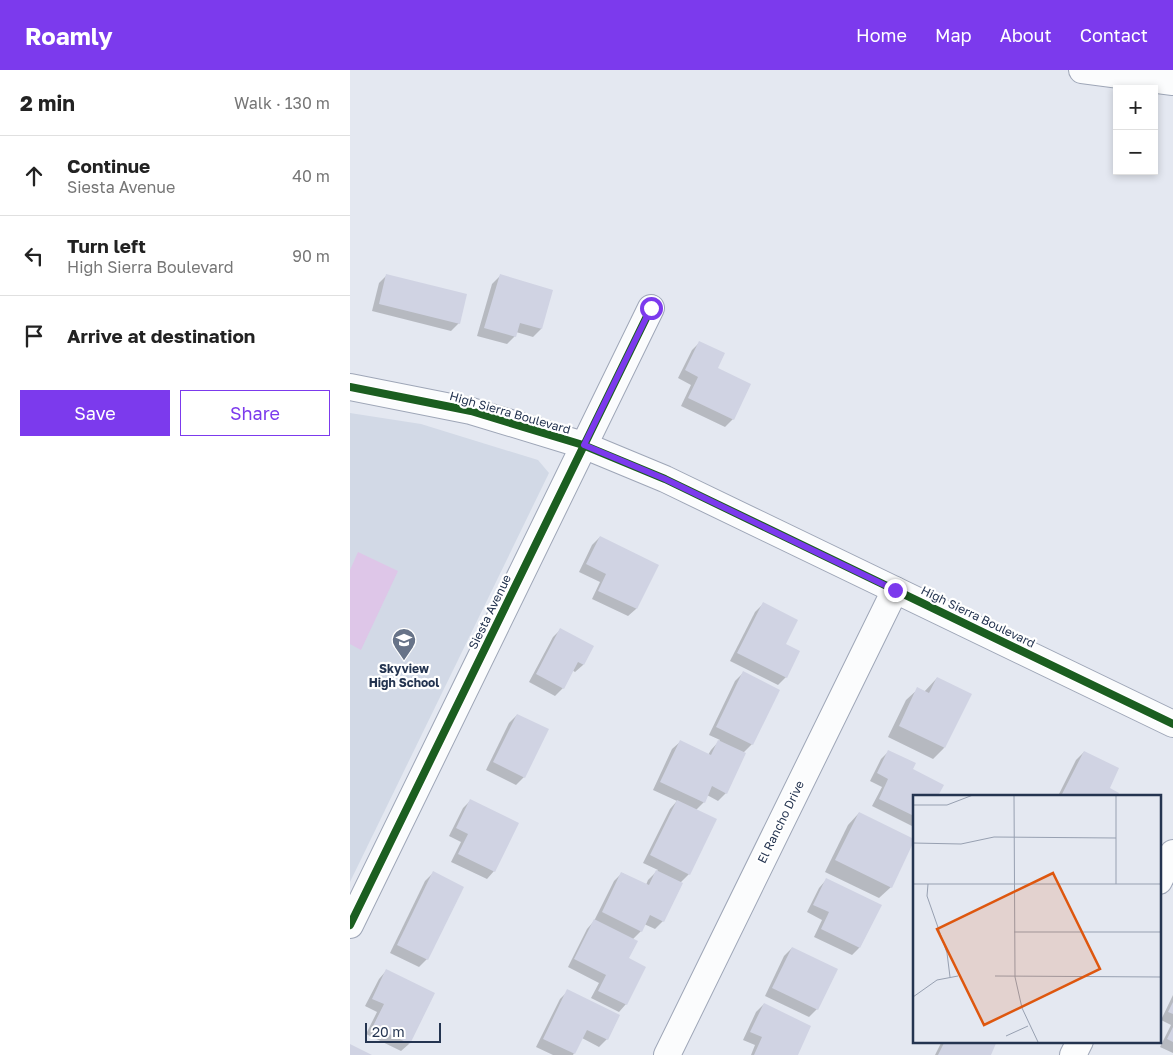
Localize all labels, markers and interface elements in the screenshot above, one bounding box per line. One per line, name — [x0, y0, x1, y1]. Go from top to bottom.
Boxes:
text: Roamly — [25, 21, 113, 50]
text: Home — [856, 24, 907, 46]
text: Map — [935, 24, 972, 46]
text: About — [1000, 24, 1052, 46]
text: Contact — [1080, 24, 1148, 46]
map controls — [1113, 85, 1158, 175]
button: + — [1113, 85, 1158, 130]
text: 2 min — [20, 90, 75, 116]
text: Walk · 130 m — [234, 93, 330, 113]
button: − — [1113, 130, 1158, 175]
text: Continue — [67, 154, 150, 177]
icon: ahead — [20, 162, 48, 190]
text: 40 m — [292, 166, 330, 186]
text: Siesta Avenue — [67, 177, 175, 197]
text: Turn left — [67, 234, 146, 257]
icon: left — [20, 242, 48, 270]
text: 90 m — [292, 246, 330, 266]
text: High Sierra Boulevard — [67, 257, 234, 277]
route start — [640, 297, 663, 320]
icon: arrive — [20, 322, 48, 350]
text: Arrive at destination — [67, 324, 255, 347]
street label: High Sierra Boulevard — [448, 388, 572, 437]
button: Save — [20, 390, 170, 436]
button: Share — [180, 390, 330, 436]
street label: Siesta Avenue — [465, 572, 514, 652]
route end — [884, 579, 907, 602]
street label: High Sierra Boulevard — [919, 582, 1038, 651]
school or university icon: Skyview High School — [391, 627, 417, 661]
place label: Skyview High School — [369, 661, 439, 690]
street label: El Rancho Drive — [754, 778, 807, 866]
inset map — [913, 795, 1160, 1042]
scale bar — [365, 1020, 441, 1043]
text: 20 m — [372, 1023, 405, 1040]

